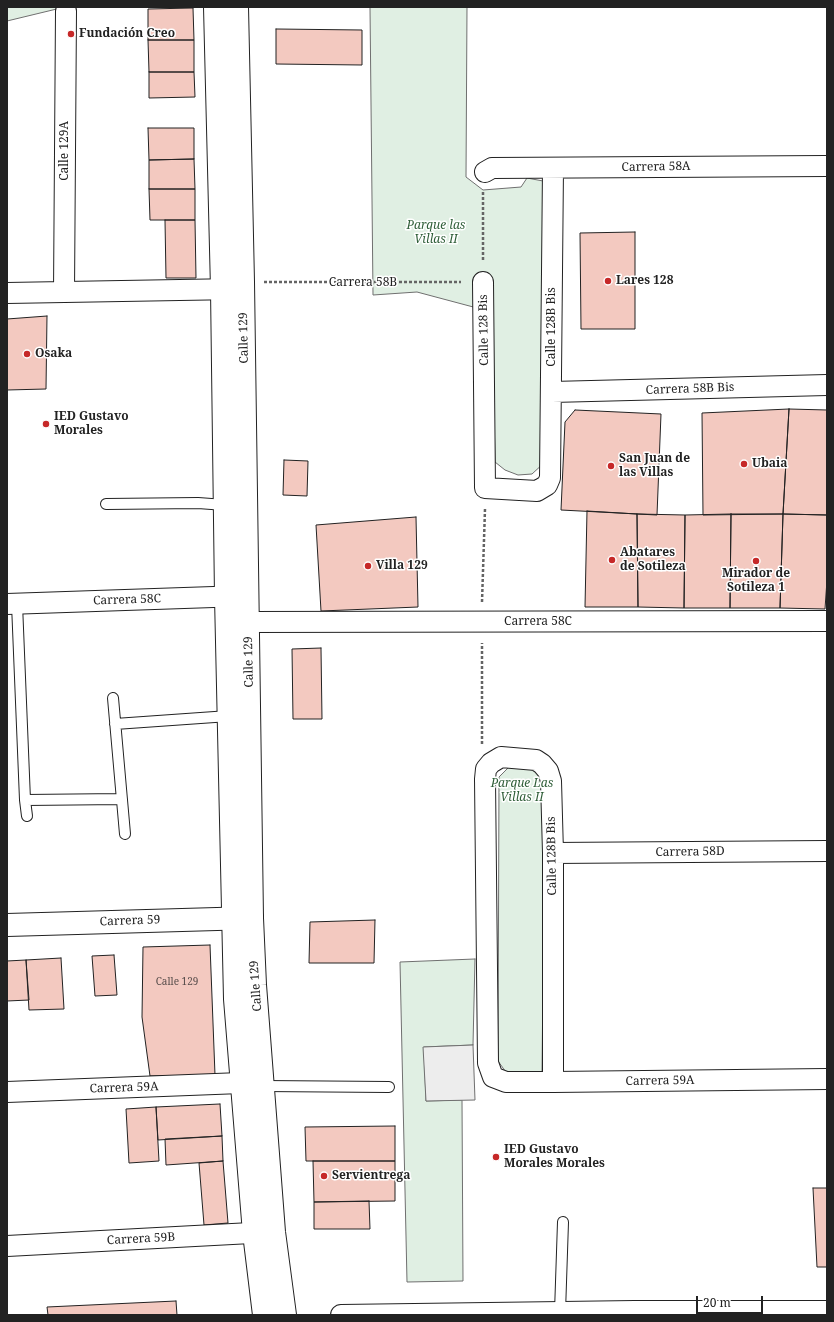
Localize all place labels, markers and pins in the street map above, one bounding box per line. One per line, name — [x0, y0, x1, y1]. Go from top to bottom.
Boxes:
place label: Fundación Creo — [79, 27, 175, 41]
marker: Fundación Creo — [66, 29, 76, 39]
place label: Lares 128 — [616, 274, 673, 288]
marker: Lares 128 — [603, 276, 613, 286]
place label: Osaka — [35, 347, 72, 361]
marker: Osaka — [22, 349, 32, 359]
place label: IED Gustavo Morales — [54, 410, 129, 438]
marker: IED Gustavo Morales — [41, 419, 51, 429]
place label: San Juan de las Villas — [619, 452, 690, 480]
place label: Ubaia — [752, 457, 787, 471]
marker: Ubaia — [739, 459, 749, 469]
marker: San Juan de las Villas — [606, 461, 616, 471]
place label: Abatares de Sotileza — [620, 546, 686, 574]
marker: Abatares de Sotileza — [607, 555, 617, 565]
marker: Mirador de Sotileza 1 — [751, 556, 761, 566]
place label: Villa 129 — [376, 559, 428, 573]
marker: Villa 129 — [363, 561, 373, 571]
place label: Mirador de Sotileza 1 — [722, 567, 790, 595]
place label: IED Gustavo Morales Morales — [504, 1143, 605, 1171]
marker: IED Gustavo Morales Morales — [491, 1152, 501, 1162]
place label: Servientrega — [332, 1169, 410, 1183]
marker: Servientrega — [319, 1171, 329, 1181]

